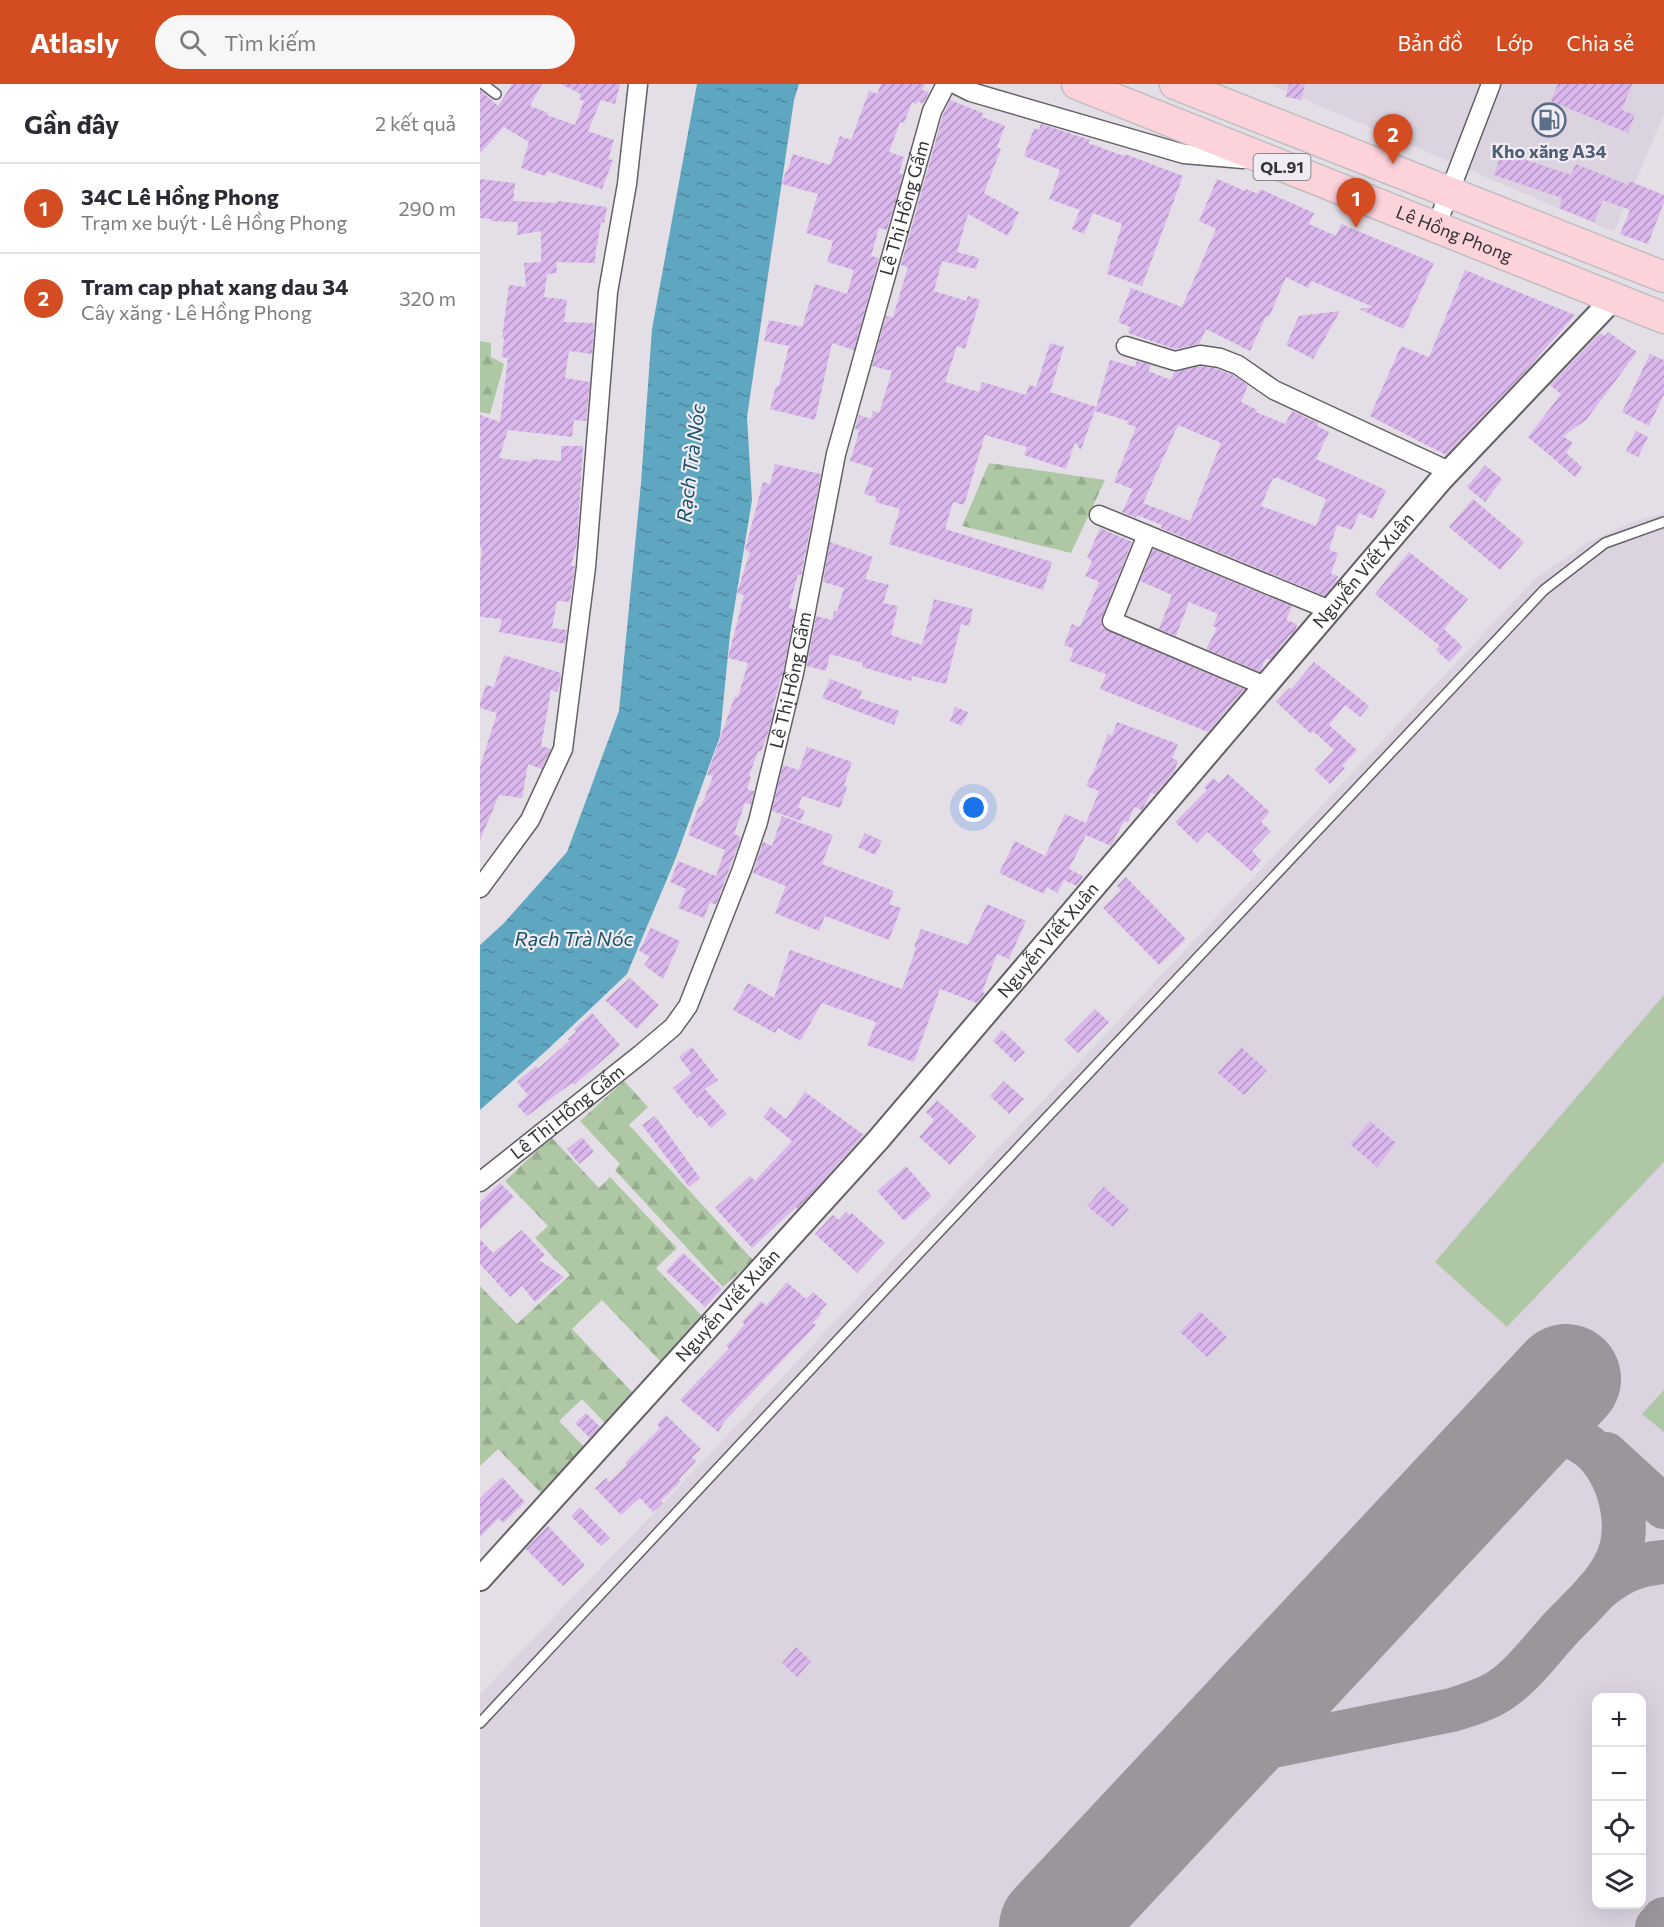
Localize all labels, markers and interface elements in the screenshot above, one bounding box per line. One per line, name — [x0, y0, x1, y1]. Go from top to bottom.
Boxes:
search box — [155, 15, 575, 69]
text: Atlasly — [30, 25, 119, 59]
icon: search — [176, 26, 209, 59]
text: Tìm kiếm — [224, 29, 316, 56]
text: Bản đồ — [1398, 30, 1463, 55]
text: Lớp — [1496, 30, 1534, 55]
text: Chia sẻ — [1567, 30, 1634, 55]
fuel station icon: Kho xăng A34 — [1531, 102, 1567, 138]
text: Gần đây — [24, 108, 119, 139]
text: 2 kết quả — [375, 111, 456, 135]
pin: 2 — [1374, 115, 1412, 164]
street label: Lê Thị Hồng Gấm — [875, 138, 933, 278]
place label: Kho xăng A34 — [1492, 140, 1607, 162]
road number: QL.91 — [1254, 154, 1310, 180]
pin: 1 — [1336, 178, 1376, 228]
text: 34C Lê Hồng Phong — [81, 183, 279, 210]
text: 1 — [39, 196, 48, 220]
text: 290 m — [398, 196, 456, 220]
street label: Lê Hồng Phong — [1393, 200, 1516, 267]
text: Trạm xe buýt · Lê Hồng Phong — [81, 210, 347, 234]
text: Tram cap phat xang dau 34 — [81, 273, 349, 300]
text: 2 — [38, 286, 49, 310]
text: 320 m — [399, 286, 456, 310]
text: Cây xăng · Lê Hồng Phong — [81, 300, 312, 324]
water label: Rạch Trà Nóc — [671, 402, 709, 523]
street label: Nguyễn Viết Xuân — [1308, 508, 1418, 632]
street label: Lê Thị Hồng Gấm — [764, 610, 816, 750]
your location — [959, 793, 988, 822]
street label: Nguyễn Viết Xuân — [992, 878, 1103, 1002]
water label: Rạch Trà Nóc — [515, 926, 634, 950]
street label: Lê Thị Hồng Gấm — [506, 1060, 628, 1163]
street label: Nguyễn Viết Xuân — [670, 1244, 784, 1366]
map controls — [1592, 1693, 1646, 1909]
button: + — [1592, 1693, 1646, 1747]
button: − — [1592, 1747, 1646, 1801]
button: locate — [1592, 1801, 1646, 1855]
button: layers — [1592, 1855, 1646, 1909]

